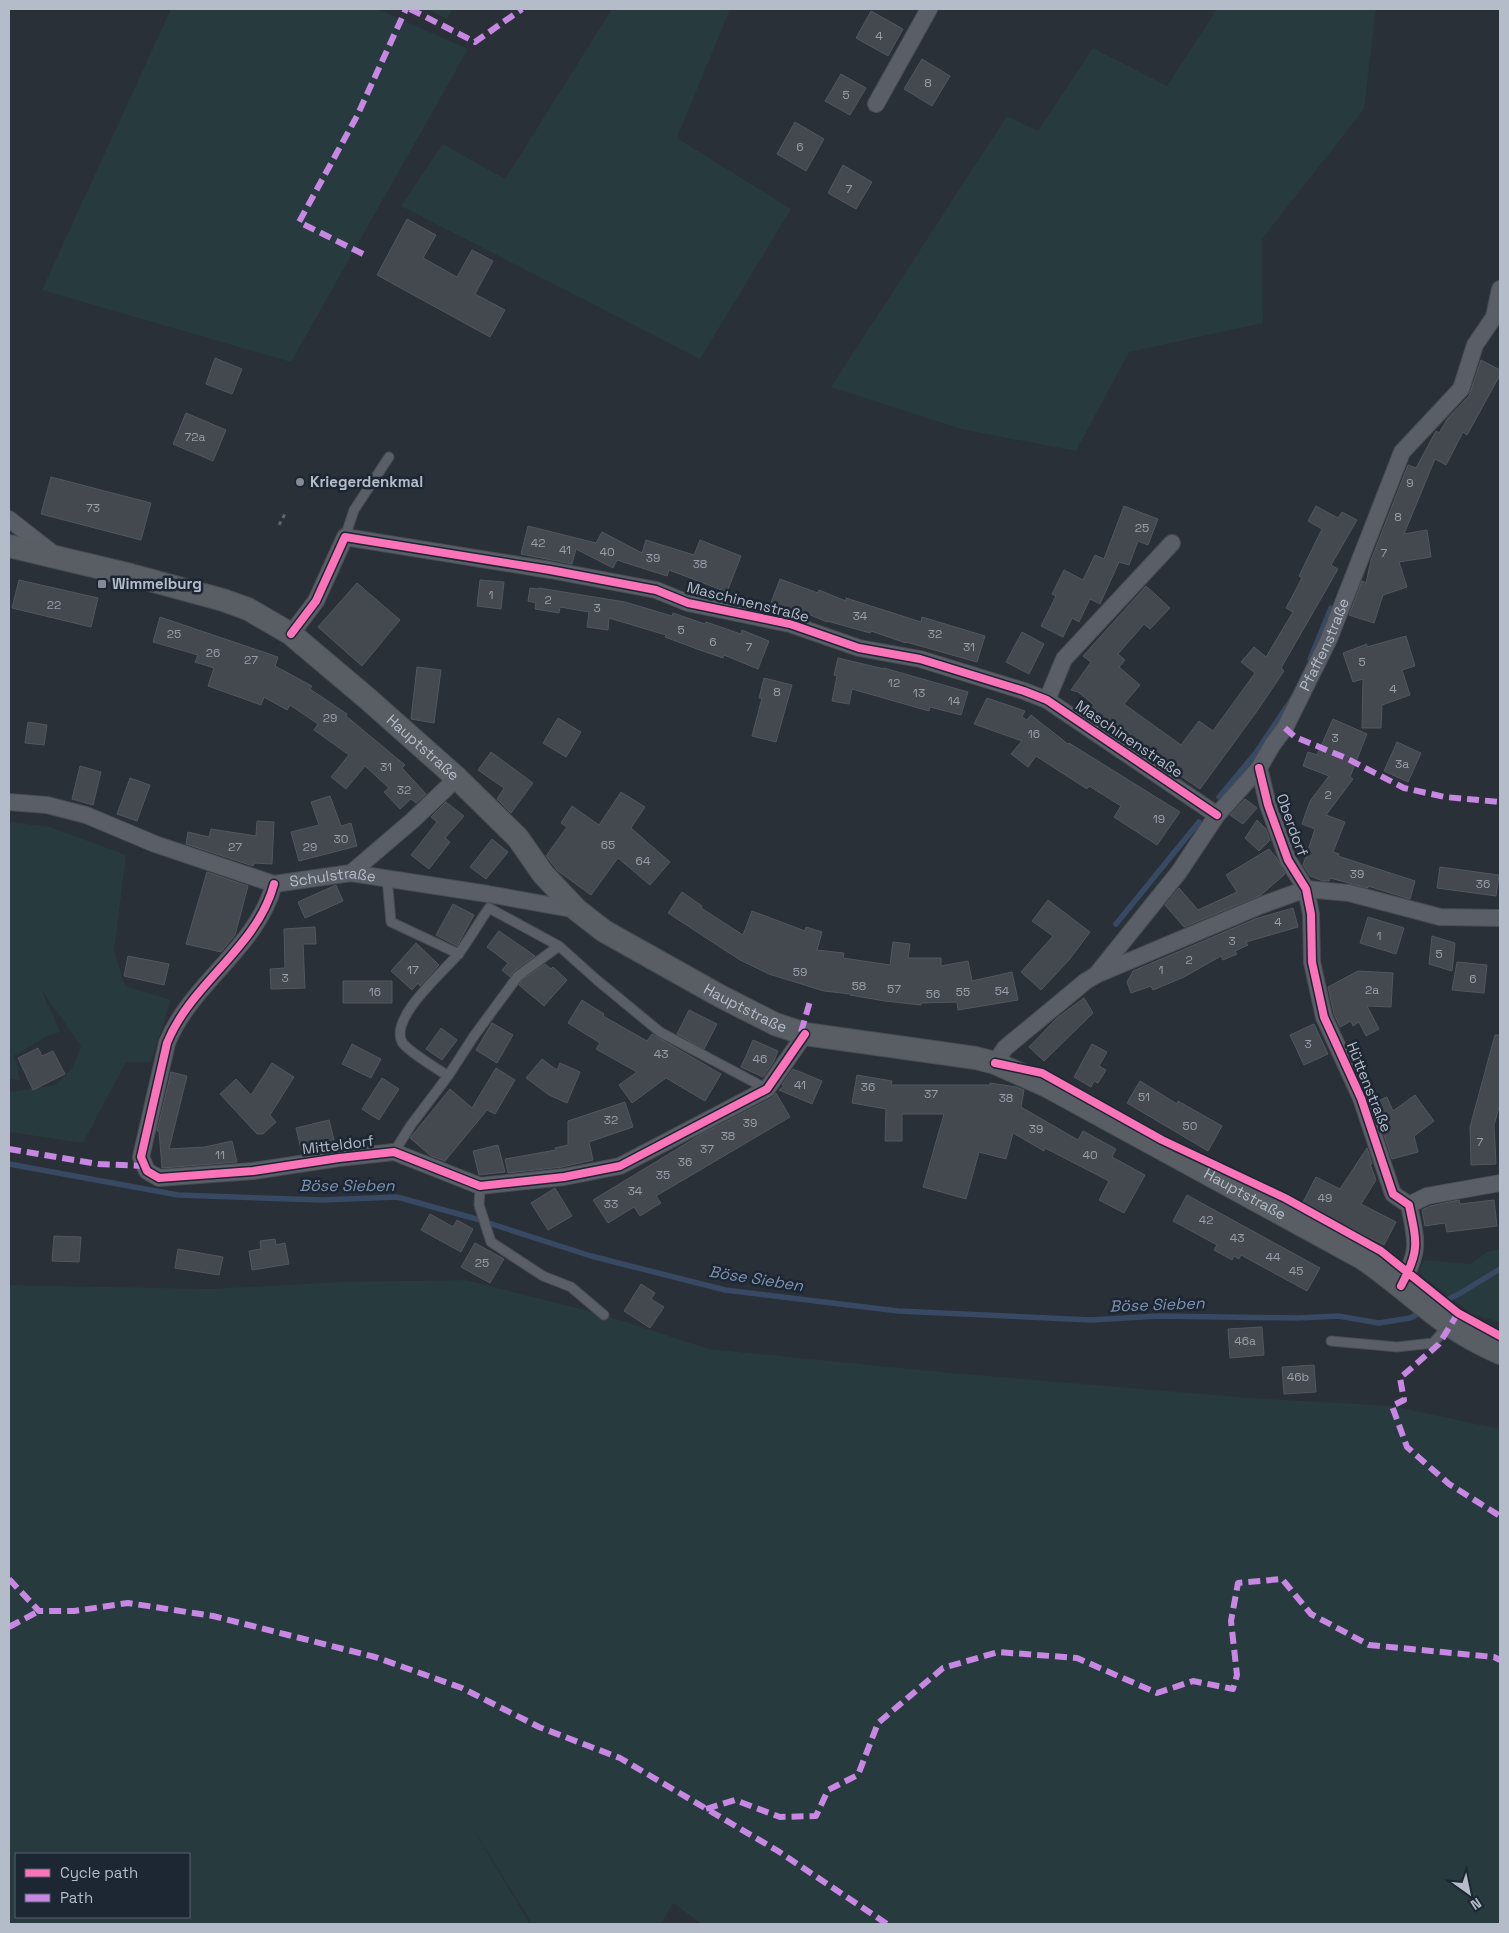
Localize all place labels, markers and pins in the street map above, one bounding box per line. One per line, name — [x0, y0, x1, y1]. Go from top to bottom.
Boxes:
place label: Kriegerdenkmal — [310, 472, 423, 491]
marker: Kriegerdenkmal — [294, 476, 306, 488]
place label: Wimmelburg — [112, 574, 202, 593]
marker: Wimmelburg — [96, 578, 108, 590]

